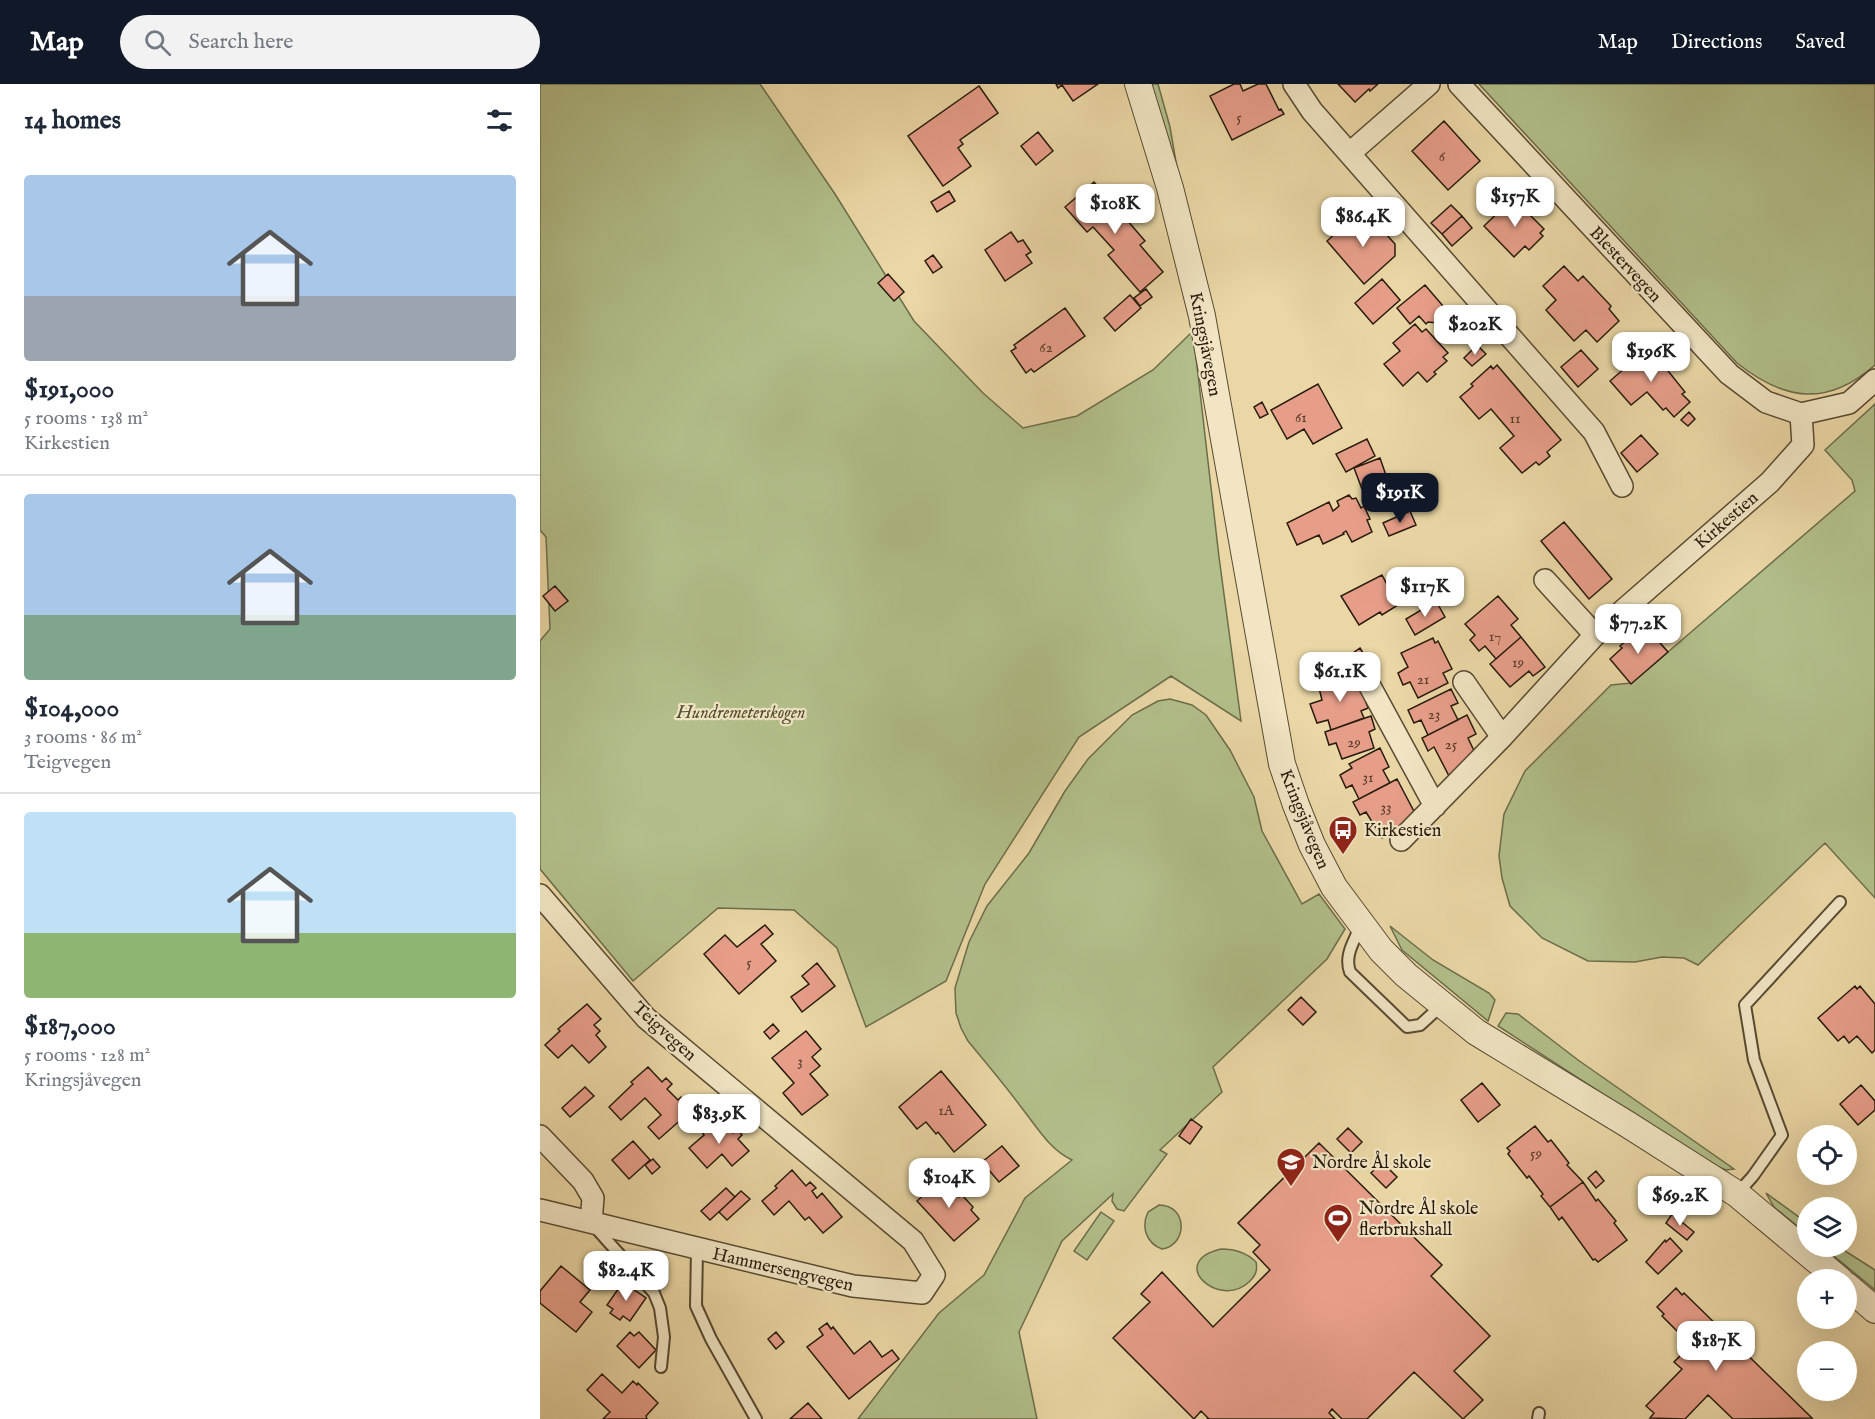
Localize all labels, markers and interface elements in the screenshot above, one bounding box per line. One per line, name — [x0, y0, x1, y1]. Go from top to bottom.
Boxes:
search box — [120, 15, 540, 69]
text: Map — [30, 25, 84, 60]
icon: search — [141, 26, 174, 59]
text: Search here — [189, 28, 293, 56]
text: Map — [1598, 29, 1638, 56]
text: Directions — [1671, 29, 1762, 56]
text: Saved — [1795, 29, 1845, 56]
text: 14 homes — [24, 104, 121, 137]
icon: filters — [483, 104, 516, 137]
house number: 5 — [1236, 108, 1242, 127]
house number: 6 — [1439, 147, 1446, 166]
pin: $157K — [1473, 177, 1557, 228]
pin: $108K — [1073, 184, 1157, 235]
text: $157K — [1490, 184, 1540, 209]
text: $108K — [1090, 191, 1140, 216]
pin: $86.4K — [1314, 197, 1412, 248]
text: $86.4K — [1335, 204, 1391, 229]
icon: home — [216, 214, 324, 322]
street label: Blestervegen — [1584, 222, 1666, 308]
street label: Kringsjåvegen — [1183, 290, 1226, 399]
pin: $202K — [1433, 305, 1517, 356]
text: $202K — [1448, 312, 1502, 337]
pin: $196K — [1609, 332, 1693, 383]
house number: 62 — [1039, 338, 1053, 357]
text: $196K — [1626, 339, 1676, 364]
text: $191,000 — [24, 373, 114, 406]
text: 5 rooms · 138 m² — [24, 406, 148, 431]
house number: 61 — [1295, 408, 1307, 427]
house number: 11 — [1509, 409, 1521, 428]
text: Kirkestien — [24, 431, 110, 456]
pin: $191K — [1358, 473, 1442, 524]
text: $191K — [1375, 480, 1425, 505]
street label: Kirkestien — [1690, 487, 1764, 555]
icon: home — [216, 533, 324, 641]
pin: $117K — [1383, 567, 1467, 618]
text: $117K — [1400, 574, 1450, 599]
pin: $77.2K — [1589, 604, 1687, 655]
text: $77.2K — [1609, 611, 1667, 636]
house number: 17 — [1489, 627, 1501, 646]
pin: $61.1K — [1291, 652, 1389, 703]
house number: 19 — [1512, 653, 1524, 672]
text: $61.1K — [1313, 659, 1367, 684]
house number: 21 — [1417, 670, 1429, 689]
text: $104,000 — [24, 692, 119, 725]
park label: Hundremeterskogen — [676, 702, 805, 725]
house number: 23 — [1428, 705, 1440, 724]
text: 3 rooms · 86 m² — [24, 725, 142, 750]
house number: 29 — [1347, 733, 1361, 752]
house number: 25 — [1445, 735, 1458, 754]
text: Teigvegen — [24, 750, 111, 775]
street label: Kringsjåvegen — [1273, 766, 1334, 873]
house number: 31 — [1362, 768, 1374, 787]
house number: 33 — [1380, 798, 1392, 817]
bus stop icon: Kirkestien — [1327, 814, 1359, 856]
place label: Kirkestien — [1364, 820, 1442, 843]
icon: home — [216, 851, 324, 959]
house number: 5 — [746, 953, 752, 972]
street label: Teigvegen — [627, 997, 701, 1067]
text: $187,000 — [24, 1010, 116, 1043]
text: 5 rooms · 128 m² — [24, 1043, 150, 1068]
house number: 3 — [797, 1052, 803, 1071]
text: Kringsjåvegen — [24, 1068, 142, 1093]
pin: $83.9K — [670, 1094, 768, 1145]
text: $83.9K — [692, 1101, 746, 1126]
house number: 1A — [938, 1101, 955, 1120]
map controls — [1797, 1125, 1857, 1401]
button: locate — [1797, 1125, 1857, 1185]
house number: 59 — [1530, 1144, 1542, 1163]
school or university icon: Nordre Ål skole — [1275, 1146, 1307, 1188]
place label: Nordre Ål skole — [1312, 1150, 1431, 1175]
pin: $104K — [907, 1158, 991, 1209]
text: $104K — [923, 1165, 975, 1190]
pin: $69.2K — [1631, 1176, 1729, 1227]
text: $69.2K — [1652, 1183, 1708, 1208]
place label: Nordre Ål skole flerbrukshall — [1359, 1196, 1478, 1242]
button: layers — [1797, 1197, 1857, 1257]
sports icon: Nordre Ål skole flerbrukshall — [1322, 1202, 1354, 1244]
street label: Hammersengvegen — [710, 1243, 856, 1298]
pin: $82.4K — [577, 1251, 675, 1302]
text: $82.4K — [597, 1258, 655, 1283]
button: + — [1797, 1269, 1857, 1329]
pin: $187K — [1674, 1321, 1758, 1372]
text: $187K — [1691, 1328, 1741, 1353]
button: − — [1797, 1341, 1857, 1401]

